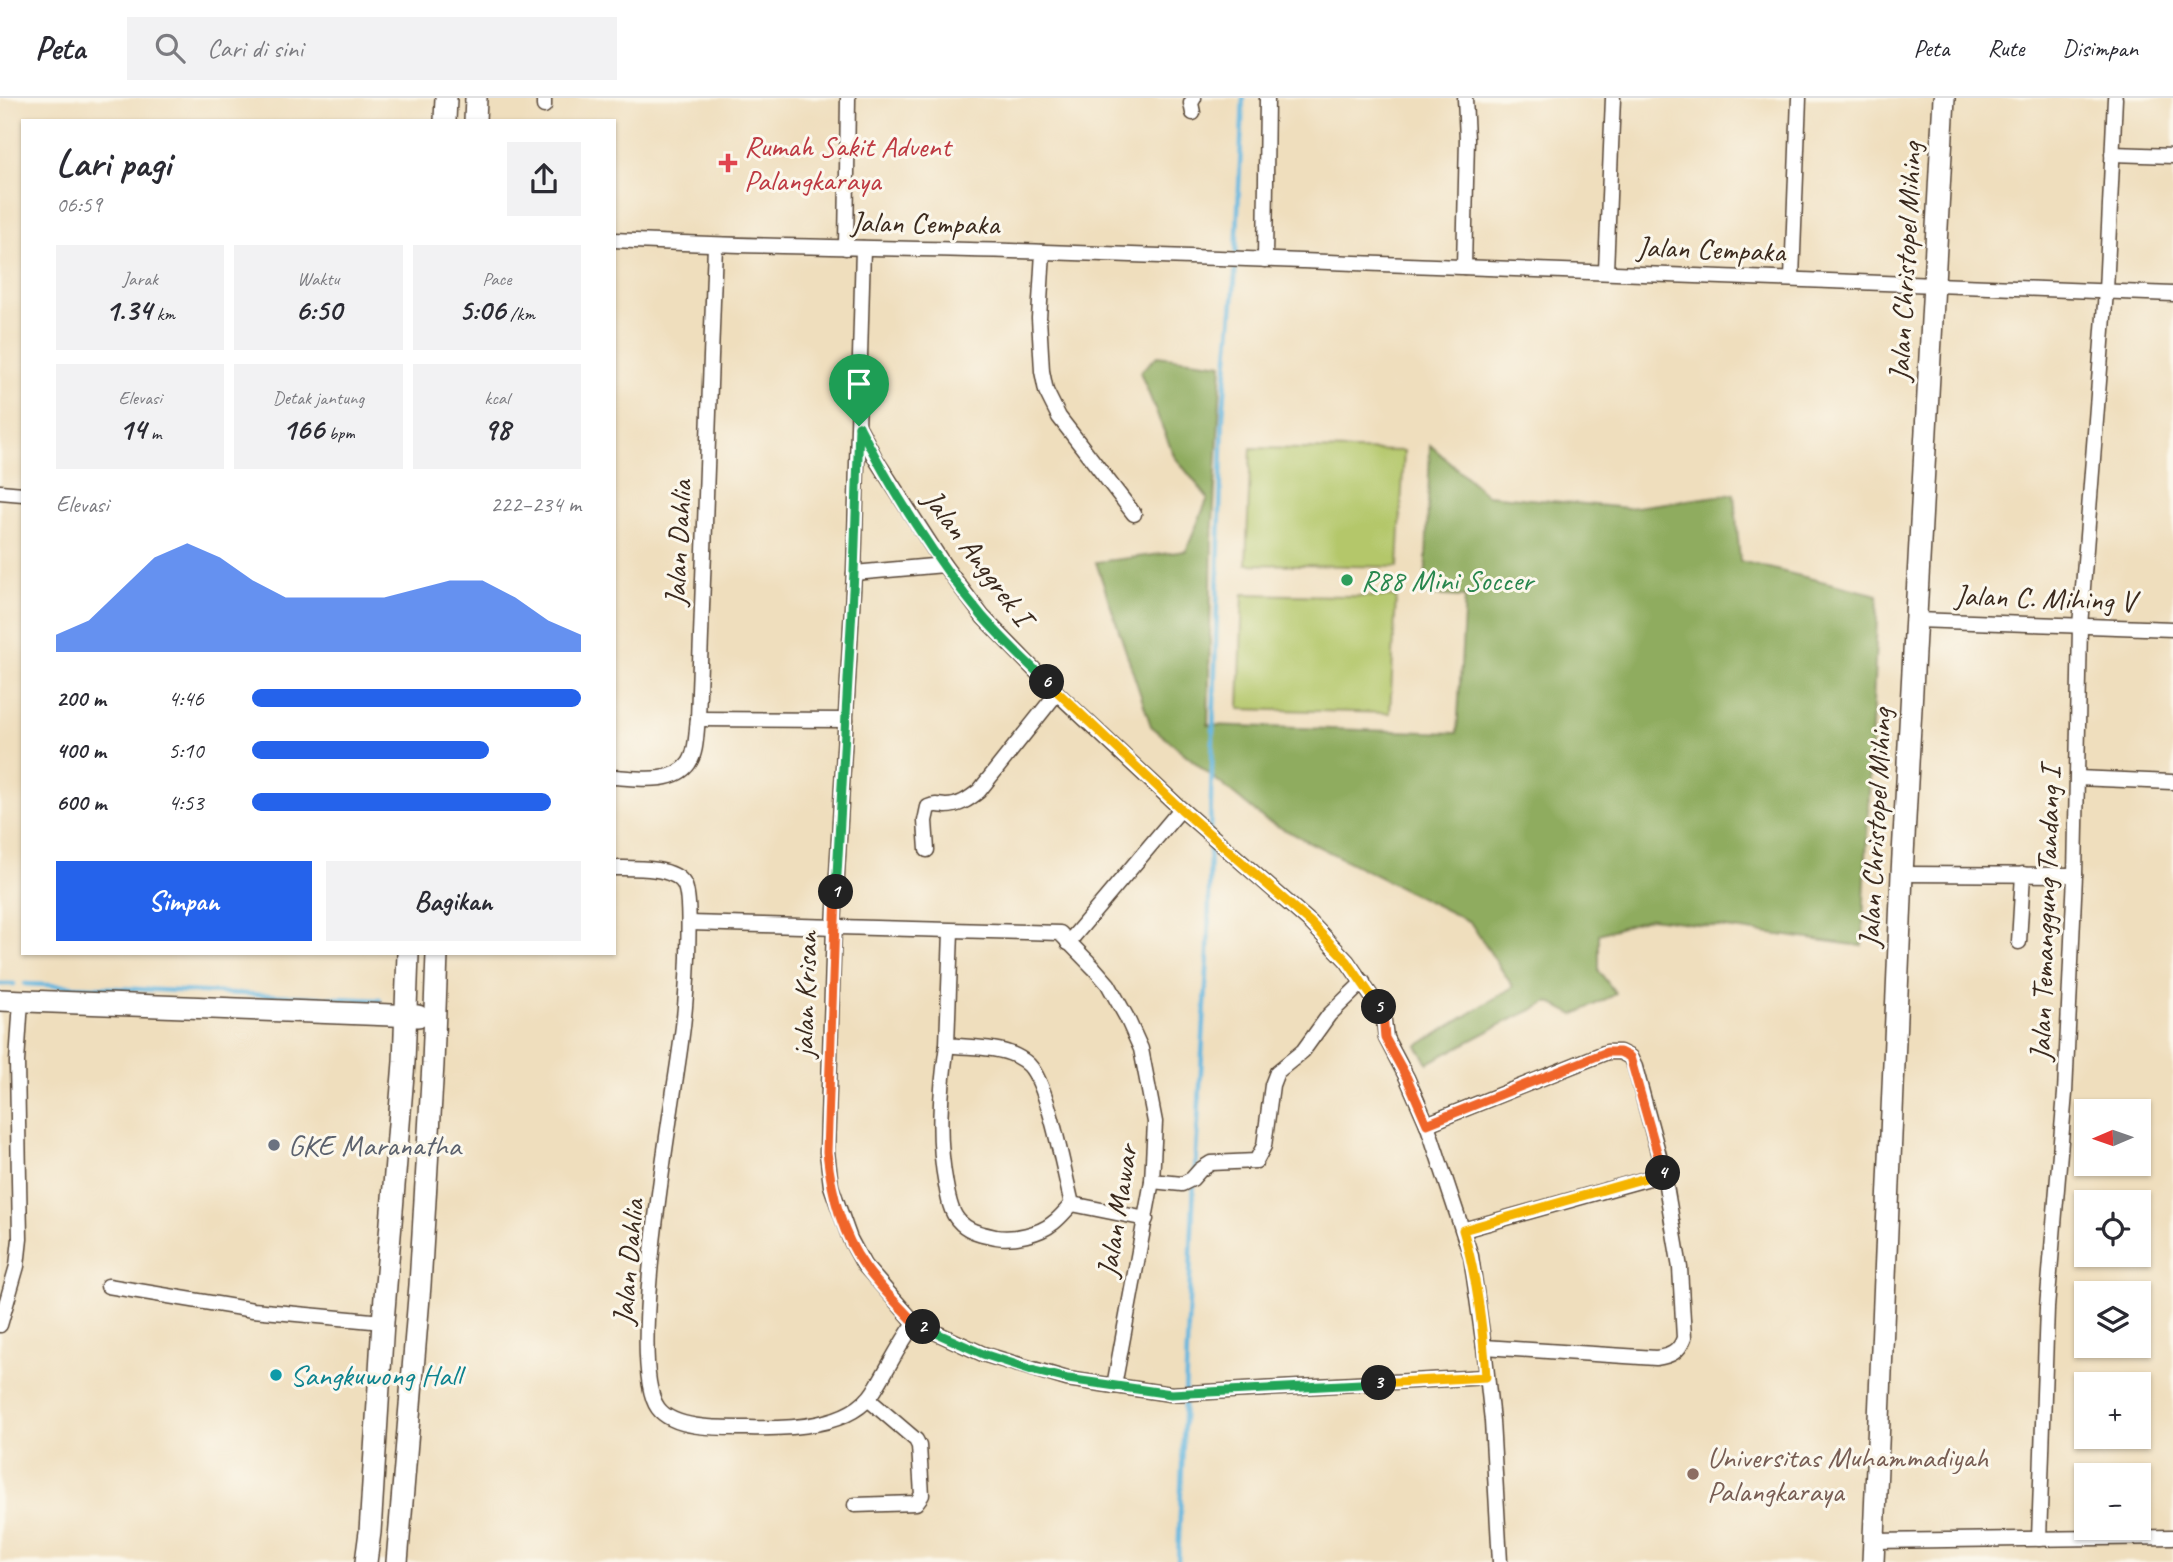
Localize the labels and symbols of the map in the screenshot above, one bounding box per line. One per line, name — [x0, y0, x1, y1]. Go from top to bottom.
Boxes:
place label: Rumah Sakit Advent Palangkaraya — [744, 127, 954, 199]
street label: Jalan Christopel Mihing — [1880, 139, 1930, 384]
marker: Rumah Sakit Advent Palangkaraya — [718, 153, 738, 173]
street label: Jalan Cempaka — [849, 203, 1001, 243]
street label: Jalan Cempaka — [1634, 227, 1788, 271]
pin — [829, 354, 889, 426]
street label: Jalan Dahlia — [656, 477, 700, 609]
street label: Jalan Anggrek I — [913, 480, 1046, 638]
place label: R88 Mini Soccer — [1361, 561, 1536, 599]
marker: R88 Mini Soccer — [1339, 572, 1355, 588]
street label: Jalan C. Mihing V — [1952, 576, 2141, 620]
pin: 6 — [1030, 664, 1064, 700]
street label: Jalan Christopel Mihing — [1850, 705, 1900, 950]
street label: Jalan Temanggung Tandang I — [2021, 759, 2069, 1064]
pin: 1 — [818, 874, 854, 910]
street label: jalan Krisan — [784, 929, 826, 1060]
pin: 5 — [1362, 990, 1396, 1024]
north arrow — [2074, 1099, 2151, 1176]
place label: GKE Maranatha — [288, 1126, 463, 1164]
marker: GKE Maranatha — [266, 1137, 282, 1153]
street label: Jalan Mawar — [1088, 1139, 1147, 1282]
pin: 4 — [1646, 1156, 1680, 1190]
street label: Jalan Dahlia — [603, 1196, 653, 1328]
pin: 2 — [906, 1310, 940, 1344]
place label: Sangkuwong Hall — [290, 1356, 466, 1394]
pin: 3 — [1362, 1366, 1396, 1400]
marker: Sangkuwong Hall — [268, 1367, 284, 1383]
place label: Universitas Muhammadiyah Palangkaraya — [1707, 1438, 1989, 1510]
marker: Universitas Muhammadiyah Palangkaraya — [1685, 1466, 1701, 1482]

